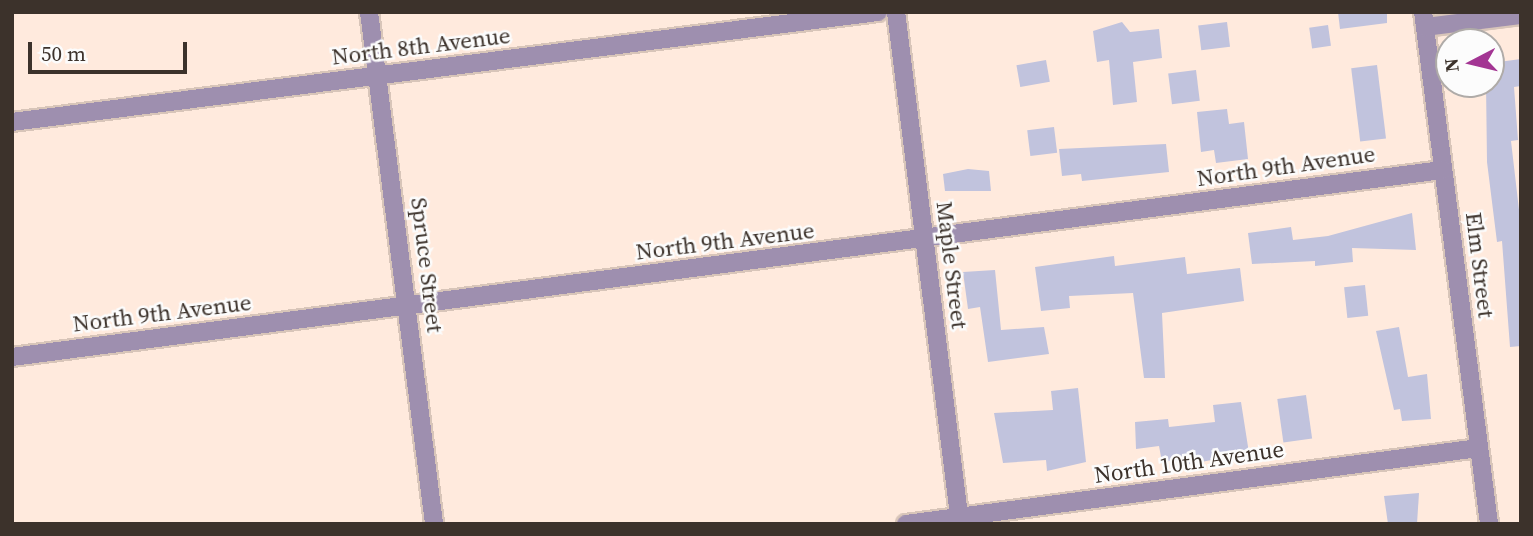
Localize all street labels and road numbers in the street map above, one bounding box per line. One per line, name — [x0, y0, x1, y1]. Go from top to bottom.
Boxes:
street label: North 8th Avenue — [330, 21, 512, 71]
street label: North 9th Avenue — [1195, 140, 1377, 192]
street label: Spruce Street — [405, 196, 449, 334]
street label: Maple Street — [930, 200, 974, 330]
street label: Elm Street — [1460, 211, 1500, 319]
street label: North 9th Avenue — [634, 216, 816, 266]
street label: North 9th Avenue — [71, 288, 253, 338]
street label: North 10th Avenue — [1092, 435, 1286, 489]

